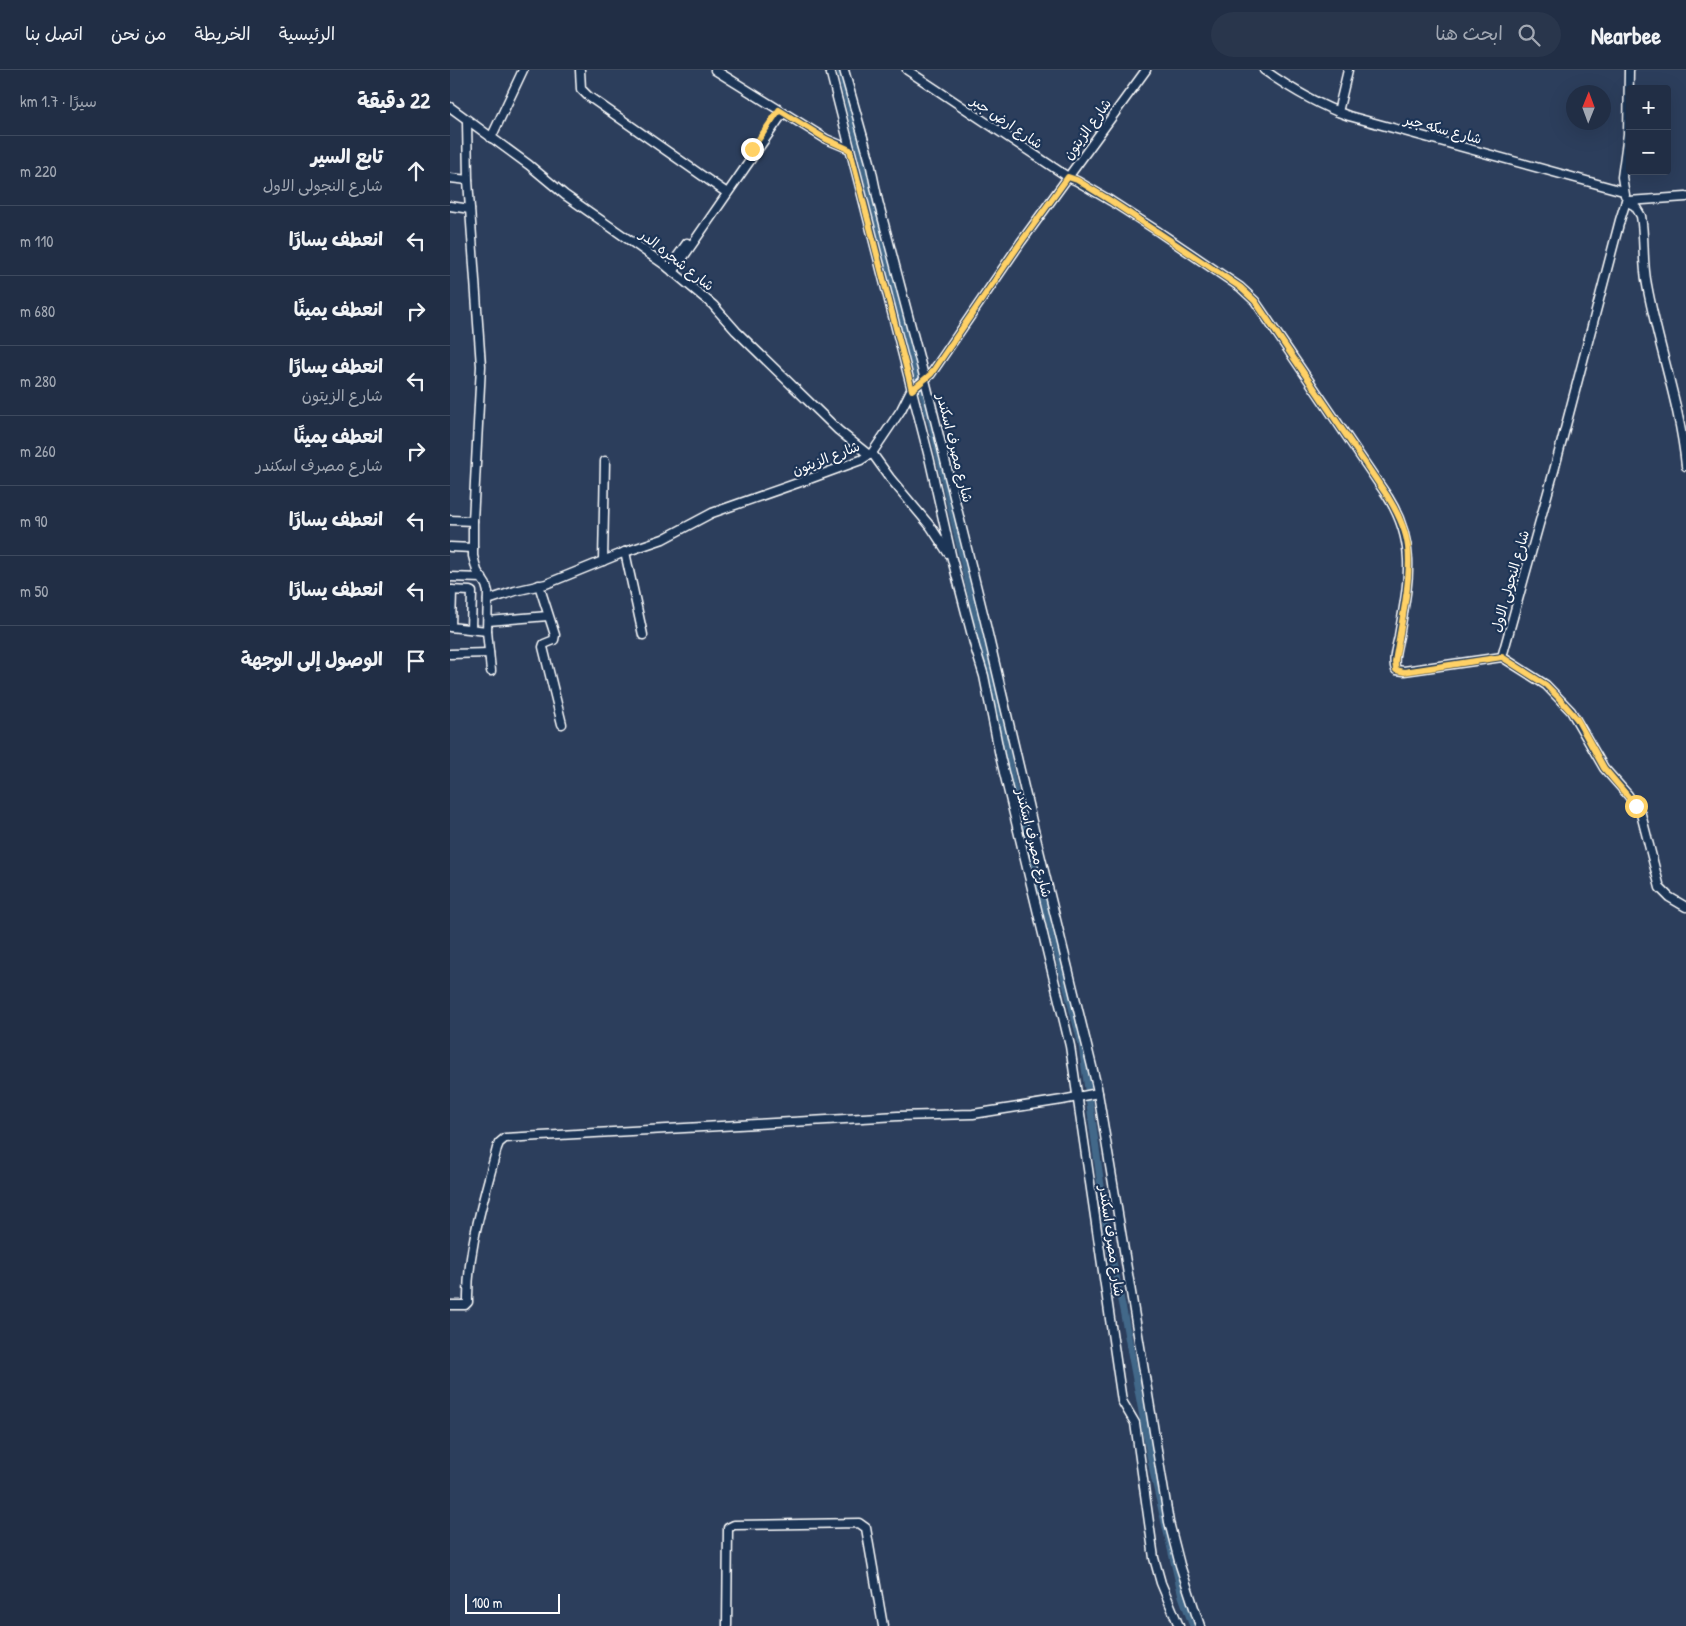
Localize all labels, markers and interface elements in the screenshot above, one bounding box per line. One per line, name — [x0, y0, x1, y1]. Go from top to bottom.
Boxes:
search box — [1211, 12, 1561, 57]
text: Nearbee — [1591, 19, 1661, 51]
text: ابحث هنا — [1435, 20, 1503, 46]
text: اتصل بنا — [25, 21, 83, 46]
text: من نحن — [111, 21, 167, 46]
text: الخريطة — [195, 21, 251, 46]
text: الرئيسية — [279, 21, 335, 46]
icon: search — [1515, 21, 1543, 49]
north arrow — [1566, 85, 1611, 130]
map controls — [1626, 85, 1671, 175]
button: + — [1626, 85, 1671, 130]
text: 22 دقيقة — [357, 86, 430, 115]
text: سيرًا · 1.7 km — [20, 90, 97, 112]
street label: شارع ارض جبر — [966, 90, 1047, 153]
street label: شارع الزيتون — [1058, 94, 1116, 164]
street label: شارع سكه جير — [1401, 109, 1484, 149]
button: − — [1626, 130, 1671, 175]
route end — [741, 138, 764, 161]
text: تابع السير — [311, 143, 383, 169]
icon: ahead — [402, 157, 430, 185]
text: 220 m — [20, 160, 57, 182]
text: شارع النجولى الاول — [263, 174, 383, 196]
street label: شارع شجره الدر — [635, 224, 718, 295]
text: انعطف يسارًا — [289, 226, 383, 252]
icon: left — [402, 227, 430, 255]
text: 110 m — [20, 230, 53, 252]
text: انعطف يمينًا — [294, 296, 383, 322]
icon: right — [402, 297, 430, 325]
text: 680 m — [20, 300, 55, 322]
text: انعطف يسارًا — [289, 353, 383, 379]
icon: left — [402, 367, 430, 395]
text: 280 m — [20, 370, 56, 392]
text: شارع الزيتون — [302, 384, 383, 406]
street label: شارع مصرف اسكندر — [932, 391, 978, 504]
text: انعطف يمينًا — [294, 423, 383, 449]
street label: شارع الزيتون — [789, 436, 863, 480]
icon: right — [402, 437, 430, 465]
text: 260 m — [20, 440, 56, 462]
text: شارع مصرف اسكندر — [256, 454, 383, 476]
text: انعطف يسارًا — [289, 506, 383, 532]
icon: left — [402, 507, 430, 535]
text: 90 m — [20, 510, 48, 532]
street label: شارع النجولى الاول — [1486, 528, 1534, 634]
text: انعطف يسارًا — [289, 576, 383, 602]
icon: left — [402, 577, 430, 605]
text: 50 m — [20, 580, 49, 602]
text: الوصول إلى الوجهة — [241, 646, 383, 672]
icon: arrive — [402, 647, 430, 675]
street label: شارع مصرف اسكندر — [1011, 786, 1057, 899]
route start — [1625, 795, 1648, 818]
street label: شارع مصرف اسكندر — [1094, 1183, 1130, 1298]
scale bar — [465, 1591, 560, 1614]
text: 100 m — [472, 1593, 502, 1612]

